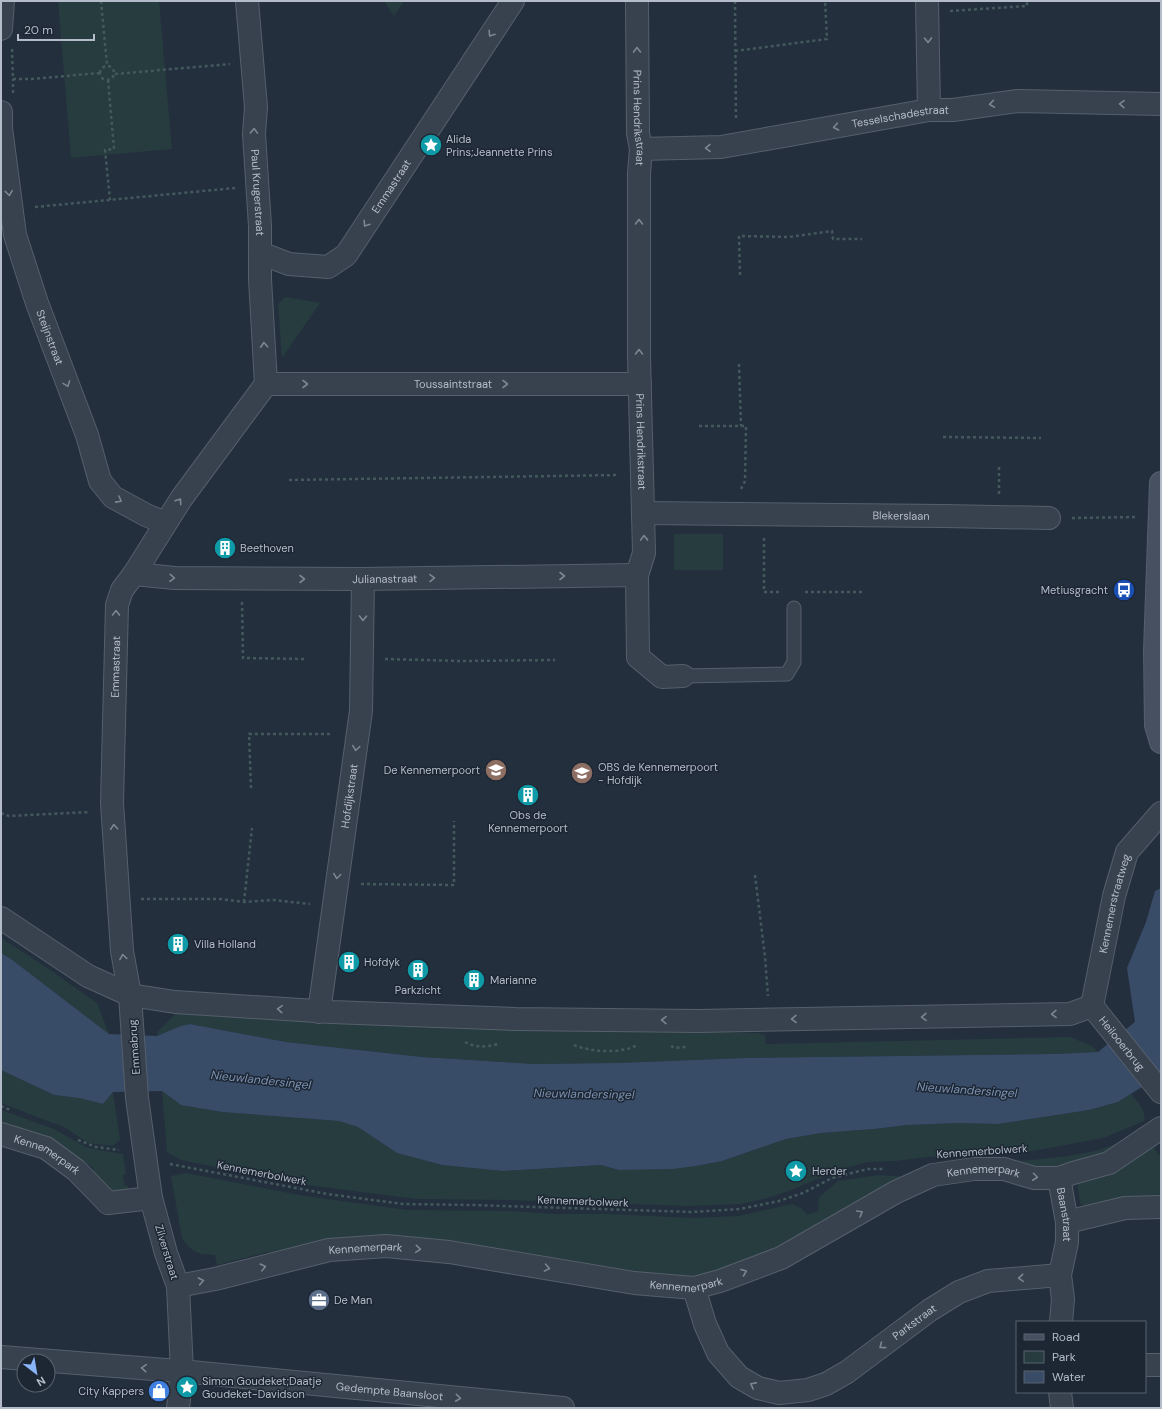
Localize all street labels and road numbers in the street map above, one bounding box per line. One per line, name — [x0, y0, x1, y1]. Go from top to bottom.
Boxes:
street label: Prins Hendrikstraat — [631, 70, 648, 167]
street label: Tesselschadestraat — [851, 103, 949, 131]
street label: Paul Krugerstraat — [248, 149, 267, 236]
street label: Emmastraat — [368, 157, 414, 216]
street label: Steijnstraat — [33, 308, 67, 367]
street label: Toussaintstraat — [414, 377, 492, 391]
street label: Prins Hendrikstraat — [633, 393, 649, 490]
street label: Blekerslaan — [872, 508, 930, 523]
street label: Julianastraat — [352, 571, 417, 586]
street label: Emmastraat — [108, 636, 123, 698]
street label: Hofdijkstraat — [338, 763, 361, 829]
street label: Kennemerstraatweg — [1096, 852, 1133, 954]
street label: Heilooerbrug — [1096, 1013, 1148, 1073]
street label: Emmabrug — [125, 1019, 143, 1075]
street label: Kennemerpark — [12, 1131, 84, 1178]
street label: Kennemerbolwerk — [936, 1141, 1028, 1161]
street label: Kennemerbolwerk — [216, 1157, 309, 1189]
street label: Kennemerpark — [946, 1162, 1022, 1181]
street label: Baanstraat — [1054, 1186, 1074, 1242]
street label: Kennemerbolwerk — [537, 1192, 629, 1210]
street label: Zilverstraat — [152, 1223, 182, 1281]
street label: Kennemerpark — [328, 1239, 404, 1257]
street label: Kennemerpark — [649, 1273, 725, 1295]
street label: Parkstraat — [889, 1301, 939, 1343]
street label: Gedempte Baansloot — [335, 1379, 444, 1403]

